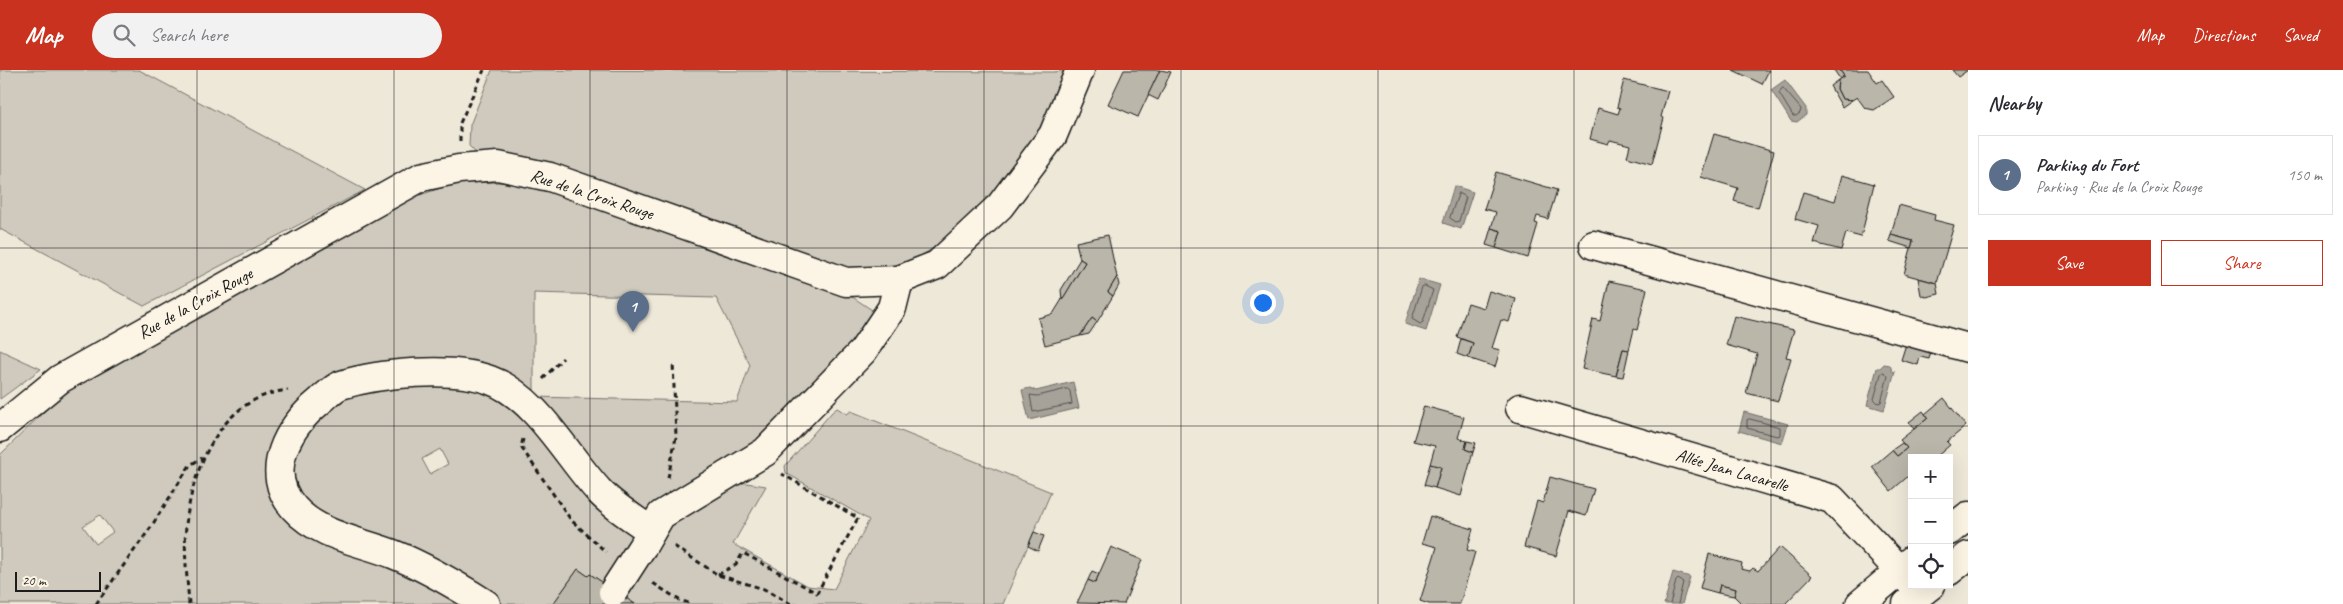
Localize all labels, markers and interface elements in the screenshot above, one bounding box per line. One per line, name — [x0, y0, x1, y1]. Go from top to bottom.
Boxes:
search box — [92, 13, 442, 58]
text: Map — [25, 20, 62, 50]
icon: search — [110, 21, 138, 49]
text: Search here — [150, 23, 228, 47]
text: Map — [2137, 24, 2164, 46]
text: Directions — [2192, 24, 2255, 46]
text: Saved — [2283, 24, 2318, 46]
text: Nearby — [1988, 90, 2041, 116]
text: Parking du Fort — [2036, 153, 2138, 177]
street label: Rue de la Croix Rouge — [528, 164, 657, 225]
text: 1 — [2001, 165, 2009, 185]
text: 150 m — [2288, 165, 2322, 185]
text: Parking · Rue de la Croix Rouge — [2036, 177, 2202, 197]
button: Save — [1988, 240, 2151, 286]
button: Share — [2161, 240, 2323, 286]
street label: Rue de la Croix Rouge — [134, 262, 257, 344]
your location — [1250, 290, 1276, 316]
pin: 1 — [617, 291, 649, 332]
street label: Allée Jean Lacarelle — [1673, 443, 1792, 497]
map controls — [1908, 454, 1953, 589]
button: + — [1908, 454, 1953, 499]
button: − — [1908, 499, 1953, 544]
button: locate — [1908, 544, 1953, 589]
scale bar — [15, 569, 101, 592]
text: 20 m — [22, 572, 46, 589]

